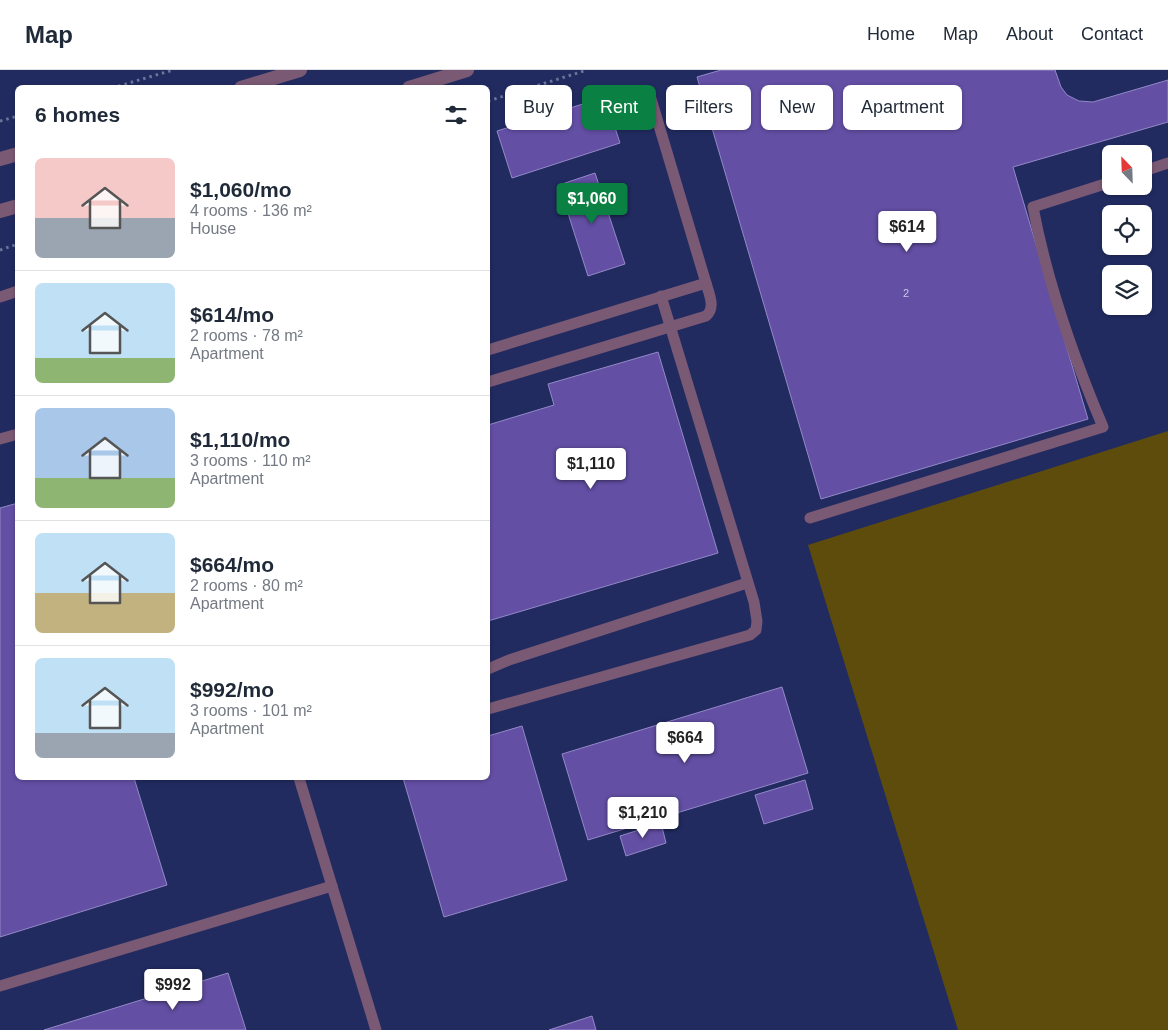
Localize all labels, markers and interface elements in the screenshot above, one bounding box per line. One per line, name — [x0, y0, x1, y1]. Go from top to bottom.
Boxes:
text: Map — [25, 21, 73, 48]
text: Home — [867, 24, 915, 44]
text: Map — [943, 24, 978, 44]
text: About — [1006, 24, 1053, 44]
text: Contact — [1081, 24, 1143, 44]
chip: Buy — [505, 85, 572, 130]
chip: Rent — [582, 85, 656, 130]
chip: Filters — [666, 85, 751, 130]
chip: New — [761, 85, 833, 130]
chip: Apartment — [843, 85, 962, 130]
icon: filters — [442, 101, 470, 129]
text: 6 homes — [35, 103, 120, 126]
north arrow — [1102, 145, 1152, 195]
map controls — [1102, 145, 1152, 315]
icon: home — [75, 178, 135, 238]
text: $1,060/mo — [190, 178, 292, 201]
pin: $1,060 — [551, 182, 633, 225]
text: $1,060 — [568, 190, 616, 207]
text: 4 rooms · 136 m² — [190, 202, 312, 219]
button: locate — [1102, 205, 1152, 255]
pin: $614 — [877, 210, 937, 253]
text: $614 — [889, 218, 925, 235]
text: House — [190, 220, 236, 237]
button: layers — [1102, 265, 1152, 315]
house number: 2 — [903, 287, 909, 299]
icon: home — [75, 303, 135, 363]
text: $614/mo — [190, 303, 274, 326]
text: 2 rooms · 78 m² — [190, 327, 303, 344]
text: Apartment — [190, 345, 264, 362]
icon: home — [75, 428, 135, 488]
text: $1,110/mo — [190, 428, 290, 451]
pin: $1,110 — [550, 448, 632, 490]
text: 3 rooms · 110 m² — [190, 452, 311, 469]
text: $1,110 — [567, 455, 615, 472]
text: Apartment — [190, 470, 264, 487]
icon: home — [75, 553, 135, 613]
text: $664/mo — [190, 553, 274, 576]
text: 2 rooms · 80 m² — [190, 577, 303, 594]
text: Apartment — [190, 595, 264, 612]
icon: home — [75, 678, 135, 738]
text: $992/mo — [190, 678, 274, 701]
text: 3 rooms · 101 m² — [190, 702, 312, 719]
text: Apartment — [190, 720, 264, 737]
pin: $664 — [655, 722, 715, 764]
text: $664 — [667, 729, 703, 746]
pin: $1,210 — [602, 796, 684, 839]
text: $1,210 — [619, 804, 667, 821]
pin: $992 — [143, 968, 203, 1011]
text: $992 — [155, 976, 191, 993]

